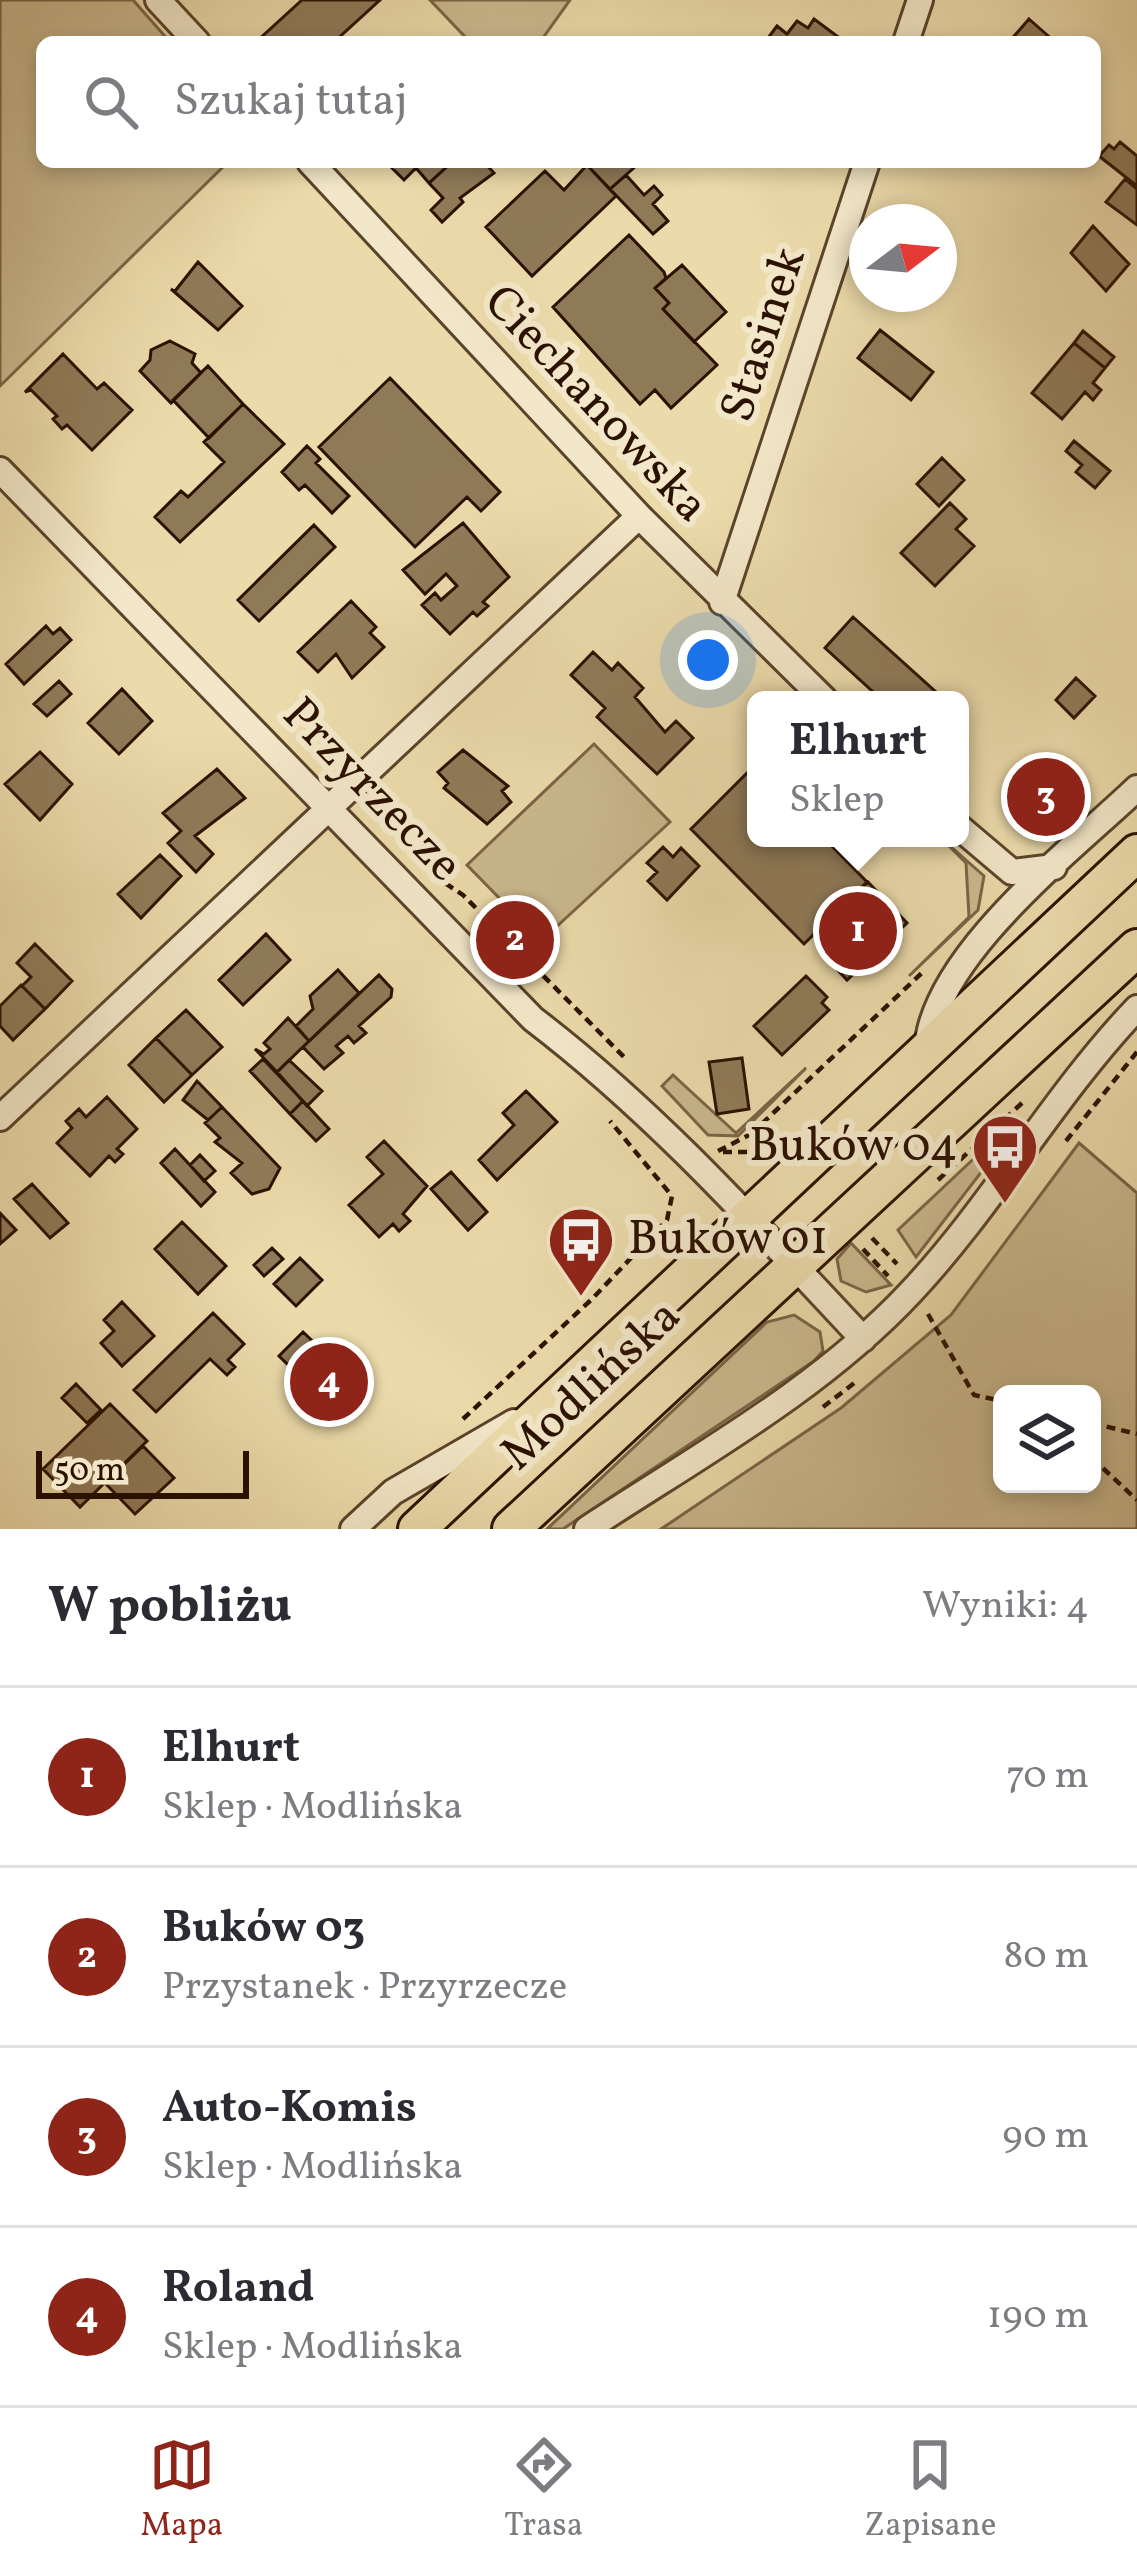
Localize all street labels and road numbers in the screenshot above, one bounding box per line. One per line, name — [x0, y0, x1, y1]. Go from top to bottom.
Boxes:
street label: Stasinek — [705, 239, 825, 431]
street label: Ciechanowska — [467, 271, 723, 539]
street label: Przyrzecze — [266, 684, 476, 898]
street label: Modlińska — [487, 1285, 697, 1487]

